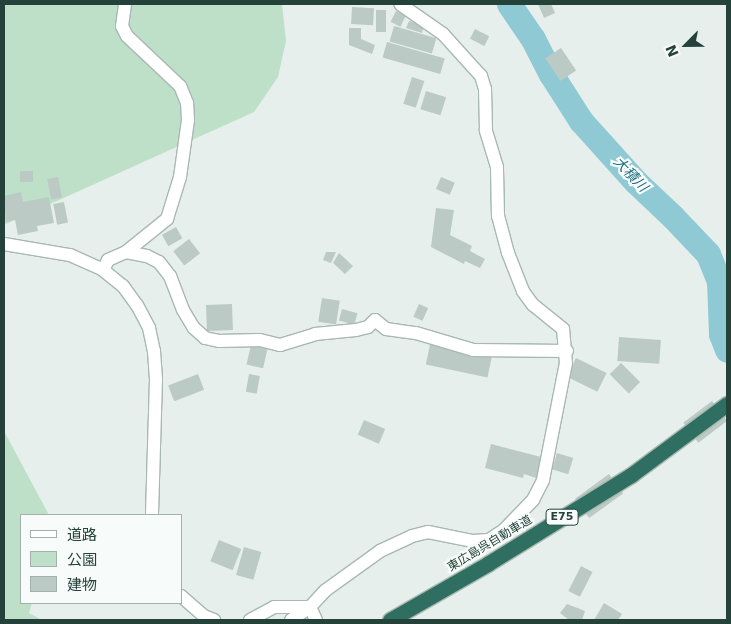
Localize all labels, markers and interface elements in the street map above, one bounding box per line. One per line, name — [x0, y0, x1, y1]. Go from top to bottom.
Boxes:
north arrow — [661, 20, 711, 70]
text: N — [663, 42, 682, 59]
water label: 大積川 — [610, 153, 652, 195]
road number: E75 — [544, 508, 580, 526]
street label: 東広島呉自動車道 — [445, 513, 535, 575]
legend — [20, 514, 182, 604]
text: 道路 — [67, 526, 97, 544]
text: 公園 — [67, 551, 97, 569]
text: 建物 — [67, 576, 97, 594]

